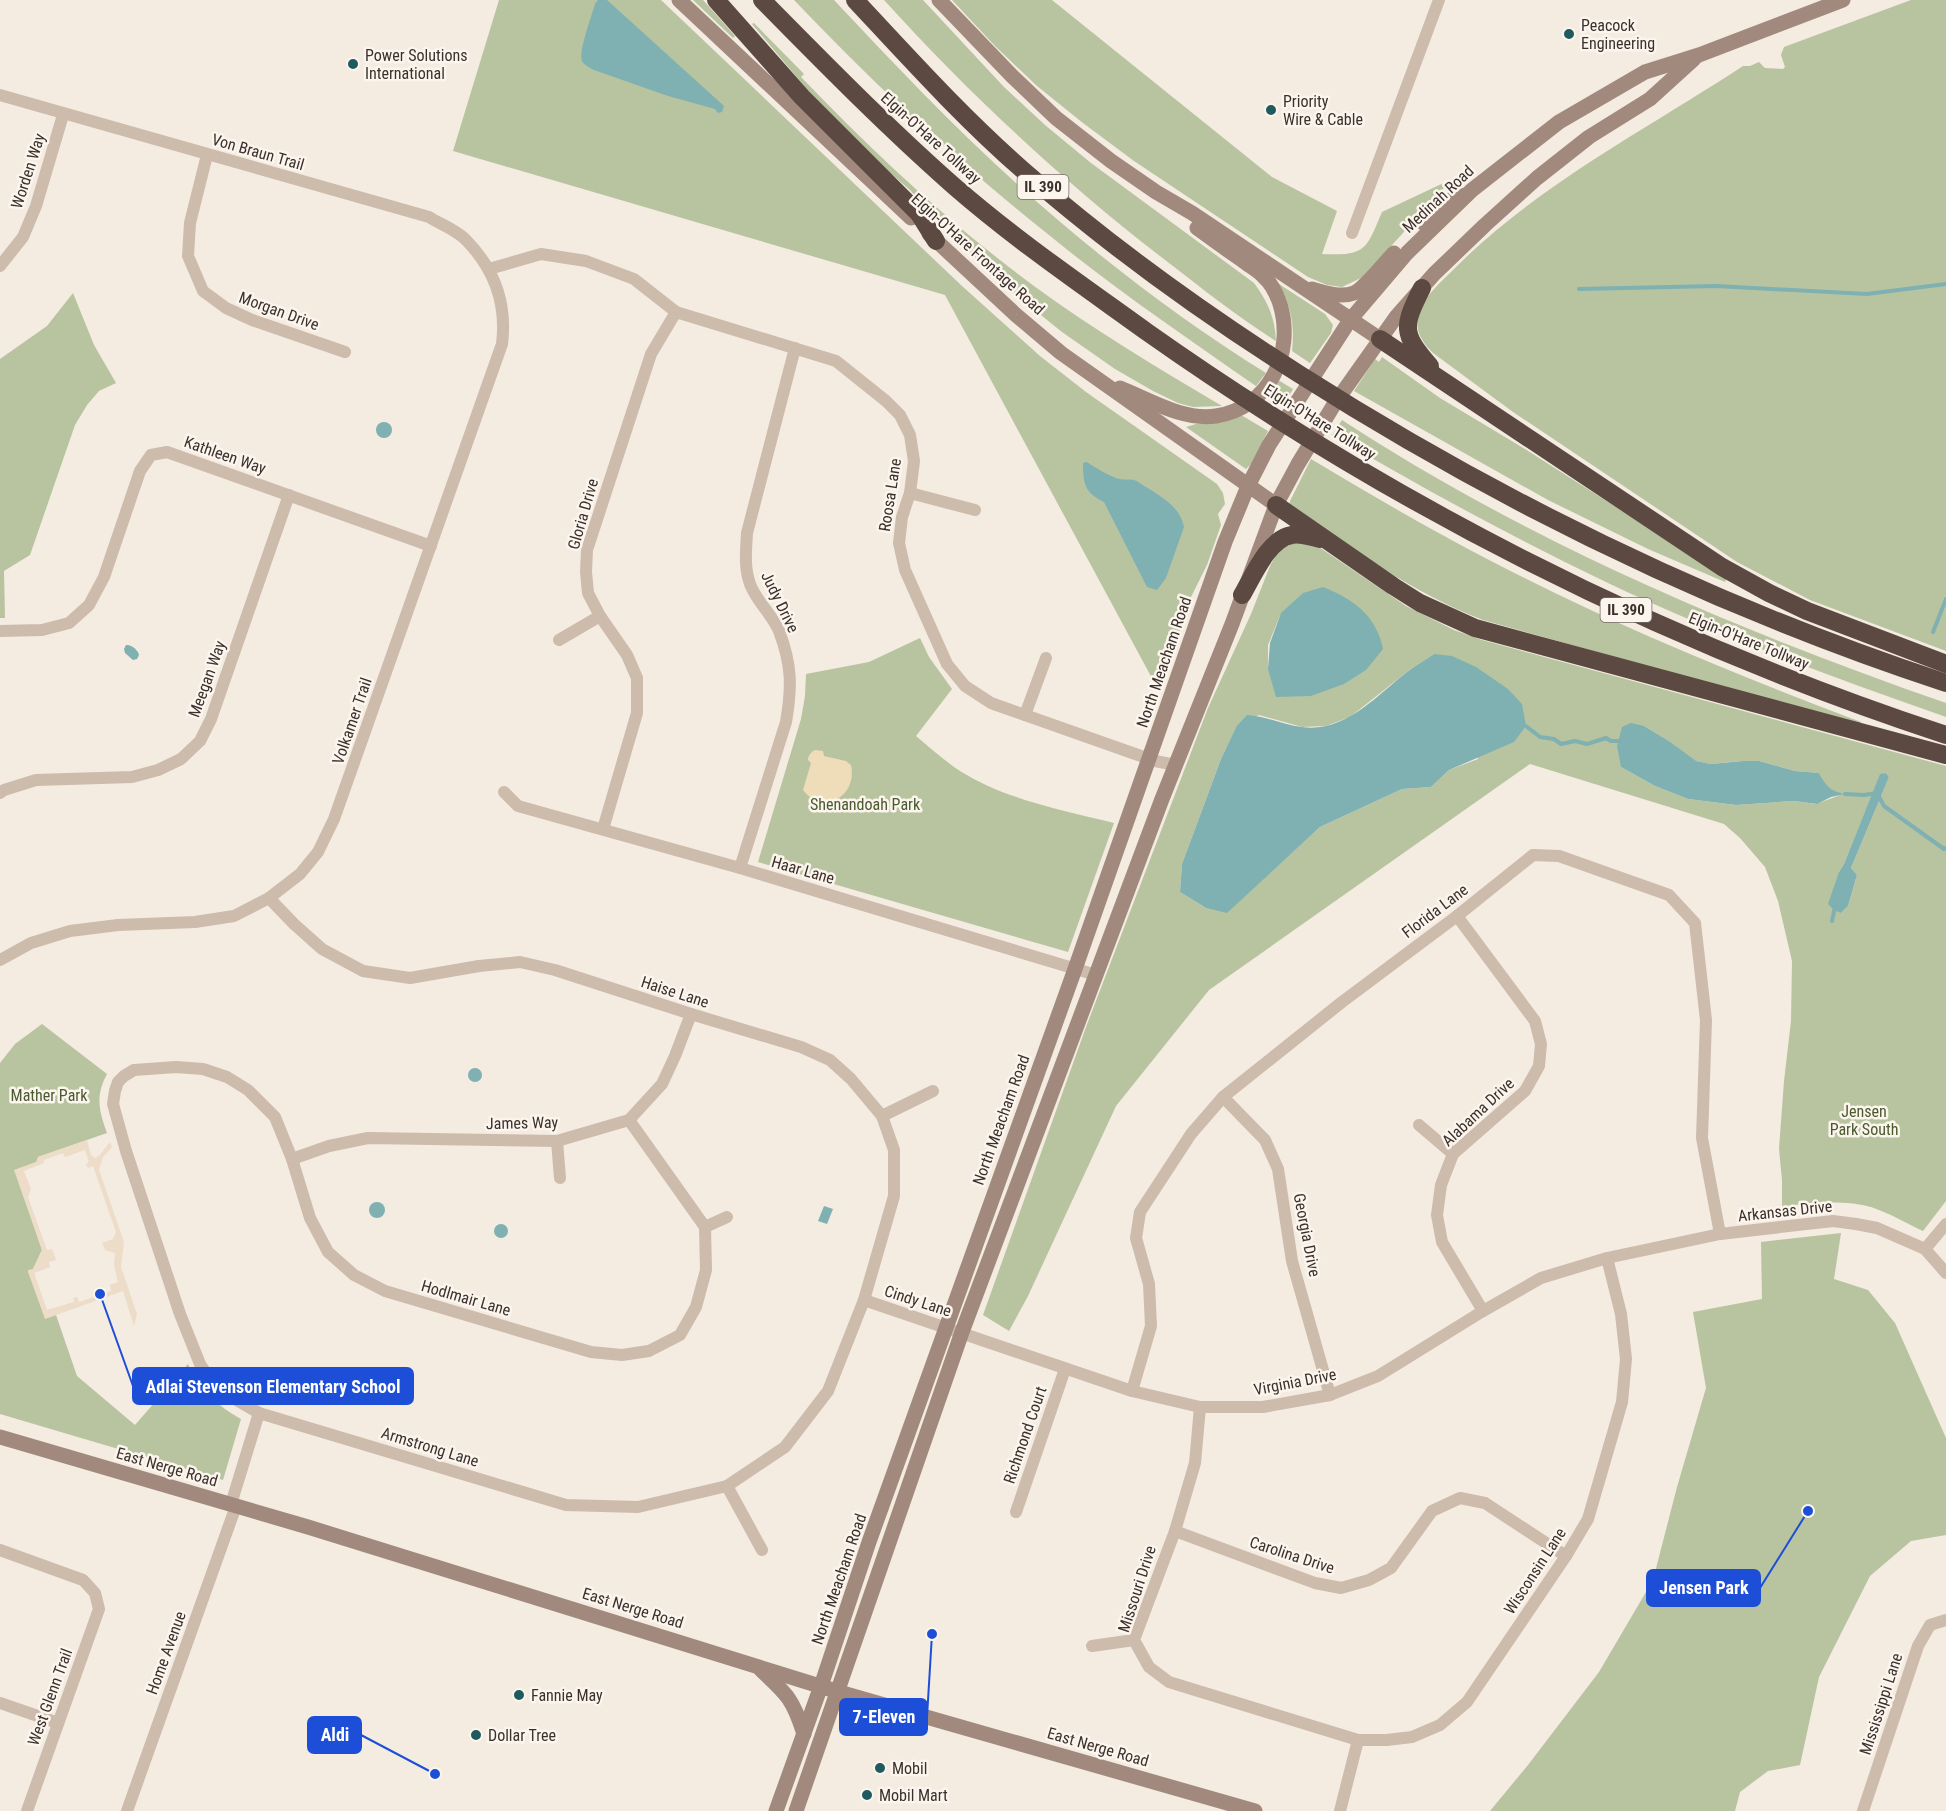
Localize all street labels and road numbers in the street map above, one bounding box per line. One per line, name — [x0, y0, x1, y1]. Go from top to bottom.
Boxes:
street label: Elgin-O'Hare Tollway — [877, 88, 985, 188]
street label: Von Braun Trail — [210, 130, 306, 174]
street label: Worden Way — [7, 131, 49, 211]
street label: Medinah Road — [1399, 161, 1477, 237]
road number: IL 390 — [1018, 175, 1068, 199]
street label: Elgin-O'Hare Frontage Road — [908, 189, 1048, 319]
street label: Morgan Drive — [236, 288, 322, 334]
street label: Elgin-O'Hare Tollway — [1261, 380, 1380, 464]
street label: Kathleen Way — [182, 432, 269, 478]
street label: Roosa Lane — [875, 457, 905, 533]
street label: Gloria Drive — [564, 476, 602, 552]
street label: Judy Drive — [757, 568, 803, 636]
street label: North Meacham Road — [1133, 594, 1195, 730]
road number: IL 390 — [1600, 598, 1652, 622]
street label: Elgin-O'Hare Tollway — [1686, 608, 1812, 674]
street label: Meegan Way — [184, 638, 230, 720]
street label: Volkamer Trail — [328, 675, 376, 767]
street label: Haar Lane — [769, 852, 837, 888]
street label: Florida Lane — [1398, 880, 1472, 942]
street label: Haise Lane — [639, 972, 711, 1012]
street label: North Meacham Road — [969, 1052, 1033, 1188]
street label: Alabama Drive — [1438, 1074, 1518, 1150]
street label: James Way — [486, 1113, 559, 1133]
street label: Georgia Drive — [1290, 1192, 1324, 1278]
street label: Arkansas Drive — [1737, 1197, 1833, 1225]
street label: Hodlmair Lane — [419, 1276, 513, 1320]
street label: Cindy Lane — [882, 1281, 954, 1321]
street label: Virginia Drive — [1252, 1365, 1338, 1399]
street label: Richmond Court — [999, 1384, 1051, 1486]
street label: Armstrong Lane — [379, 1423, 481, 1471]
street label: East Nerge Road — [114, 1443, 220, 1491]
street label: North Meacham Road — [808, 1511, 870, 1647]
street label: Wisconsin Lane — [1500, 1524, 1570, 1618]
street label: Carolina Drive — [1247, 1532, 1337, 1578]
street label: Missouri Drive — [1114, 1543, 1160, 1635]
street label: East Nerge Road — [580, 1584, 686, 1632]
street label: Home Avenue — [142, 1609, 190, 1697]
street label: West Glenn Trail — [24, 1646, 76, 1748]
street label: Mississippi Lane — [1856, 1651, 1906, 1757]
street label: East Nerge Road — [1045, 1723, 1151, 1771]

